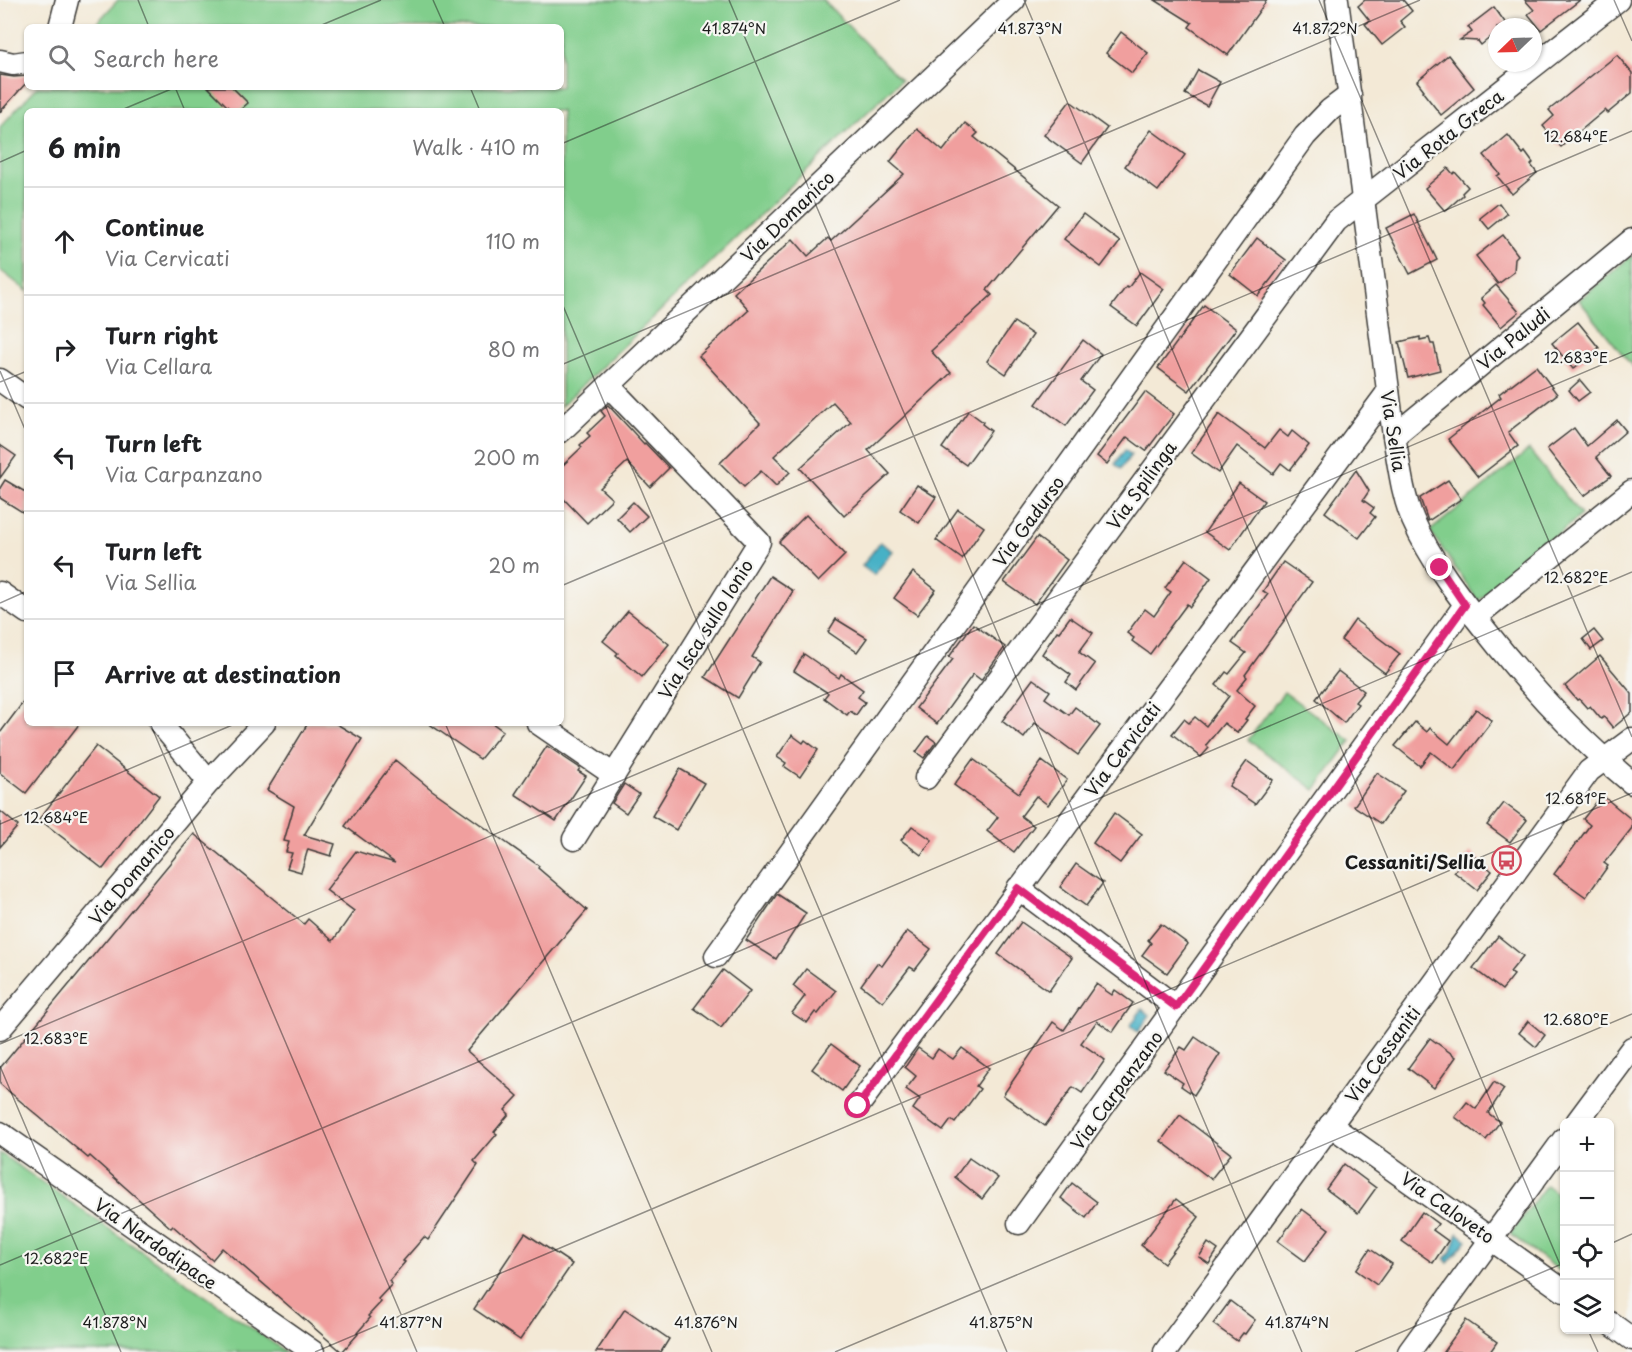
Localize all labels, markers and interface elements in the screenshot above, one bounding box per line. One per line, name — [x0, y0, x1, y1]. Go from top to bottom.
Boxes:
text: 41.874°N — [702, 16, 766, 39]
text: 41.873°N — [998, 16, 1062, 39]
text: 41.872°N — [1292, 16, 1358, 39]
north arrow — [1488, 18, 1542, 72]
search box — [24, 24, 564, 90]
icon: search — [45, 41, 78, 74]
text: Search here — [93, 41, 219, 74]
street label: Via Rota Greca — [1387, 82, 1509, 186]
text: 12.684°E — [1544, 124, 1608, 147]
text: 6 min — [48, 128, 121, 167]
text: Walk · 410 m — [412, 132, 540, 162]
street label: Via Domanico — [734, 164, 840, 268]
text: Continue — [105, 210, 204, 243]
icon: ahead — [48, 225, 81, 258]
text: 110 m — [486, 226, 540, 256]
text: Via Cervicati — [105, 243, 230, 273]
street label: Via Paludi — [1471, 300, 1555, 376]
text: Turn right — [105, 318, 218, 351]
icon: right — [48, 333, 81, 366]
text: 80 m — [488, 334, 540, 364]
text: 12.683°E — [1544, 345, 1608, 368]
text: Via Cellara — [105, 351, 212, 381]
street label: Via Sellia — [1374, 388, 1414, 474]
text: Turn left — [105, 426, 202, 459]
street label: Via Spilinga — [1099, 434, 1183, 535]
icon: left — [48, 441, 81, 474]
text: 200 m — [473, 442, 540, 472]
text: Via Carpanzano — [105, 459, 263, 489]
street label: Via Gadurso — [986, 470, 1070, 572]
text: Turn left — [105, 534, 202, 567]
icon: left — [48, 549, 81, 582]
text: 20 m — [488, 550, 540, 580]
street label: Via Isca sullo Ionio — [651, 554, 759, 704]
route end — [1426, 554, 1452, 580]
text: 12.682°E — [1544, 565, 1608, 588]
text: Via Sellia — [105, 567, 196, 597]
icon: arrive — [48, 657, 81, 690]
text: Arrive at destination — [105, 657, 341, 690]
street label: Via Cervicati — [1077, 696, 1167, 802]
text: 12.681°E — [1545, 786, 1607, 809]
text: 12.684°E — [24, 805, 88, 828]
street label: Via Domanico — [82, 820, 180, 930]
bus stop icon: Cessaniti/Sellia — [1491, 845, 1523, 877]
place label: Cessaniti/Sellia — [1345, 848, 1487, 875]
street label: Via Cessaniti — [1338, 1000, 1426, 1108]
text: 12.680°E — [1543, 1007, 1609, 1030]
street label: Via Carpanzano — [1063, 1025, 1169, 1155]
text: 12.683°E — [24, 1026, 88, 1049]
route start — [844, 1092, 870, 1118]
map controls — [1560, 1118, 1614, 1334]
button: + — [1560, 1118, 1614, 1172]
street label: Via Caloveto — [1395, 1165, 1501, 1249]
button: − — [1560, 1172, 1614, 1226]
street label: Via Nardodipace — [89, 1190, 223, 1296]
button: locate — [1560, 1226, 1614, 1280]
text: 12.682°E — [24, 1246, 88, 1269]
button: layers — [1560, 1280, 1614, 1334]
text: 41.878°N — [83, 1310, 147, 1333]
text: 41.877°N — [379, 1310, 443, 1333]
text: 41.876°N — [674, 1310, 738, 1333]
text: 41.875°N — [969, 1310, 1033, 1333]
text: 41.874°N — [1265, 1310, 1329, 1333]

